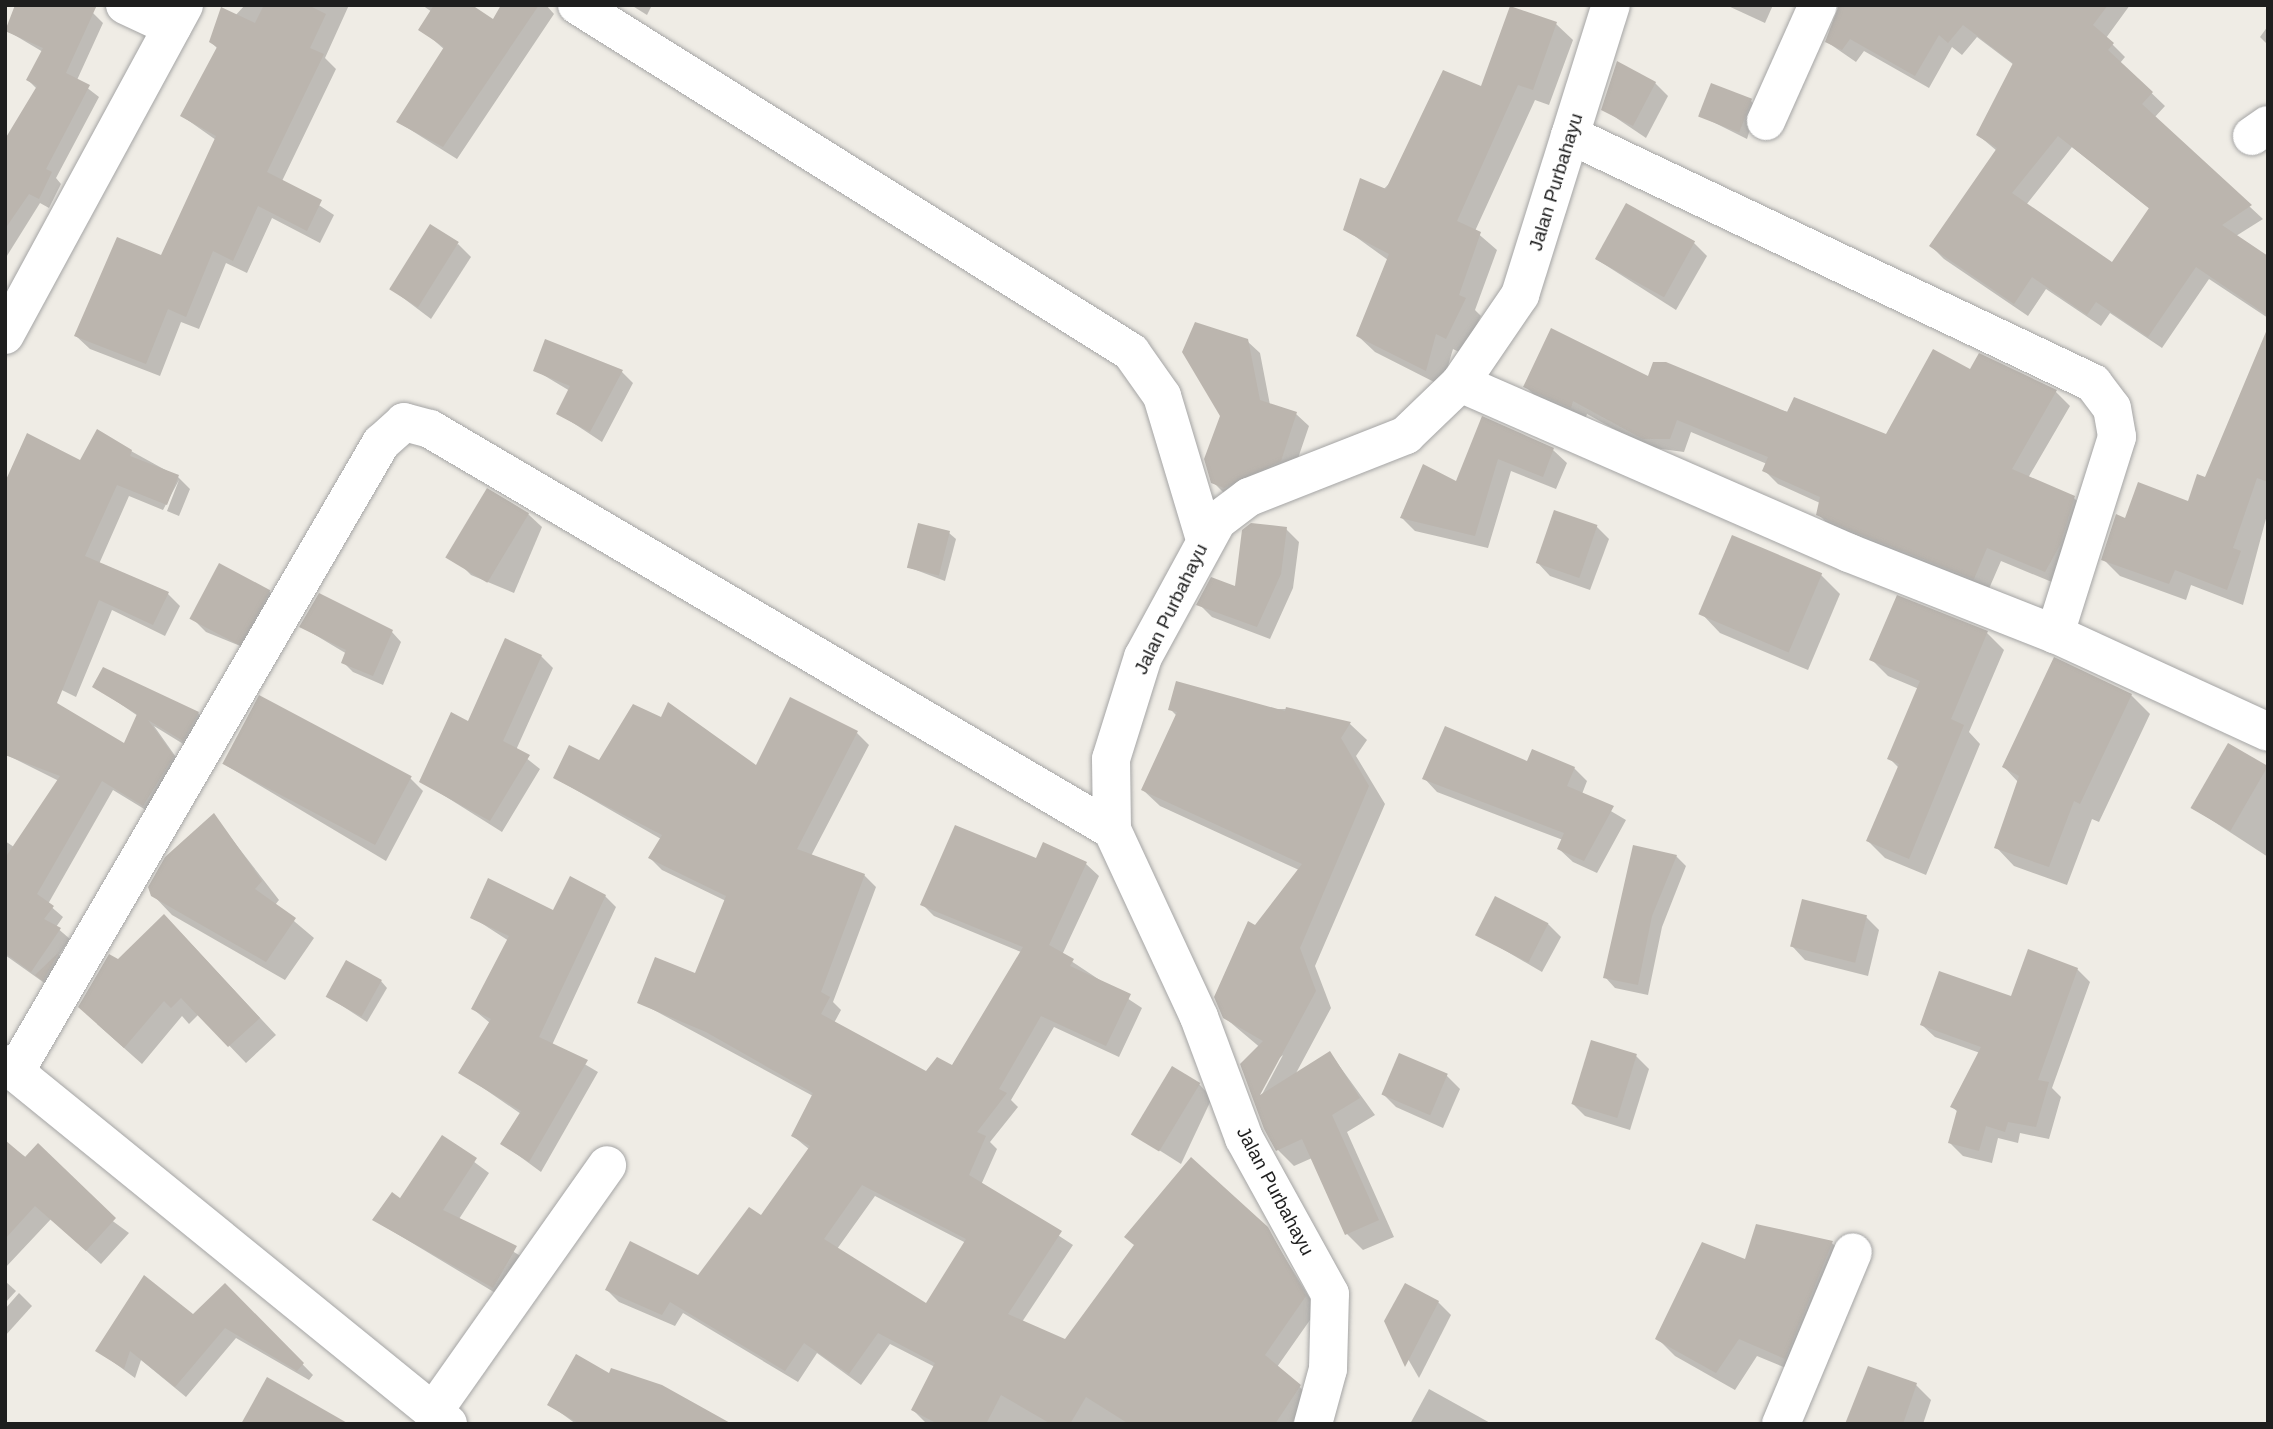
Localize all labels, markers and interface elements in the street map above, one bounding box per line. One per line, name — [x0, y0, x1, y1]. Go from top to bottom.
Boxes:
street label: Jalan Purbahayu — [1524, 110, 1588, 254]
street label: Jalan Purbahayu — [1129, 540, 1213, 678]
street label: Jalan Purbahayu — [1231, 1123, 1319, 1259]

